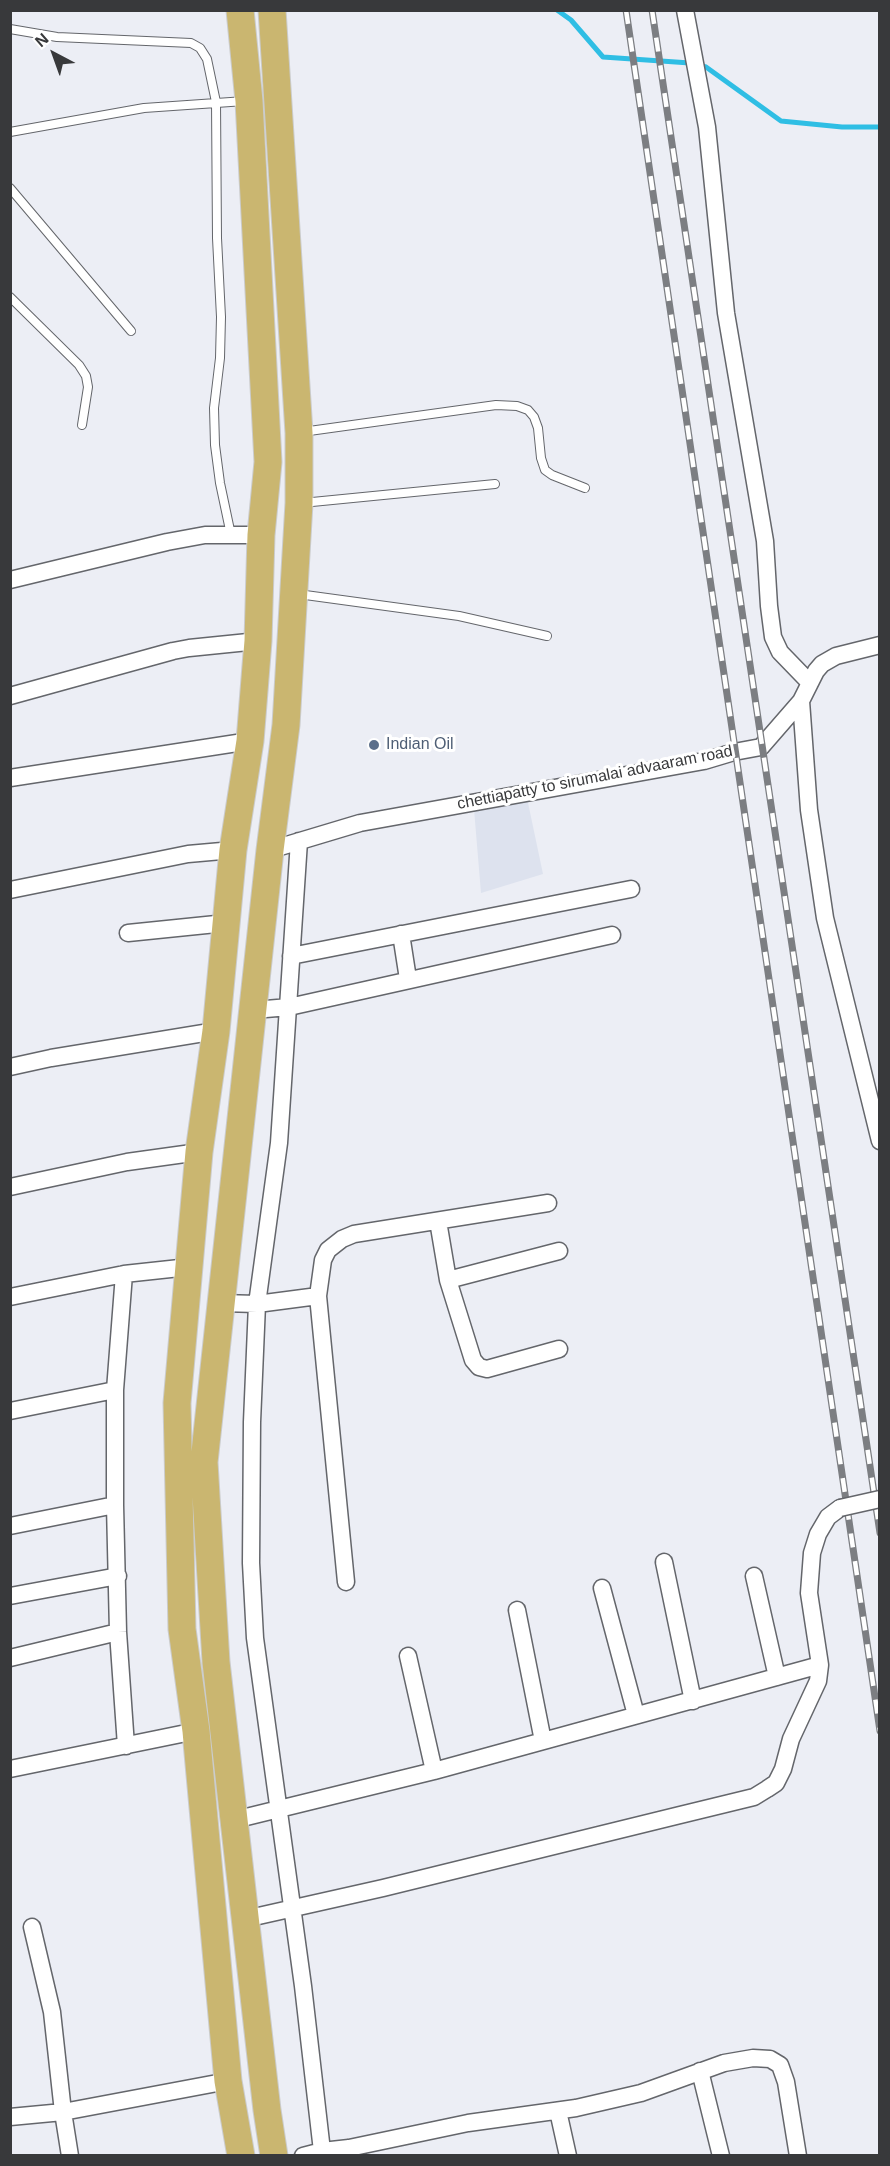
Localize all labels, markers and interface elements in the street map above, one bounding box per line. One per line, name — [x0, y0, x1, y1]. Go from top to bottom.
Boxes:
north arrow — [24, 24, 84, 84]
text: N — [32, 30, 52, 50]
place label: Indian Oil — [386, 735, 454, 755]
marker: Indian Oil — [367, 738, 381, 752]
street label: chettiapatty to sirumalai advaaram road — [456, 742, 734, 814]

